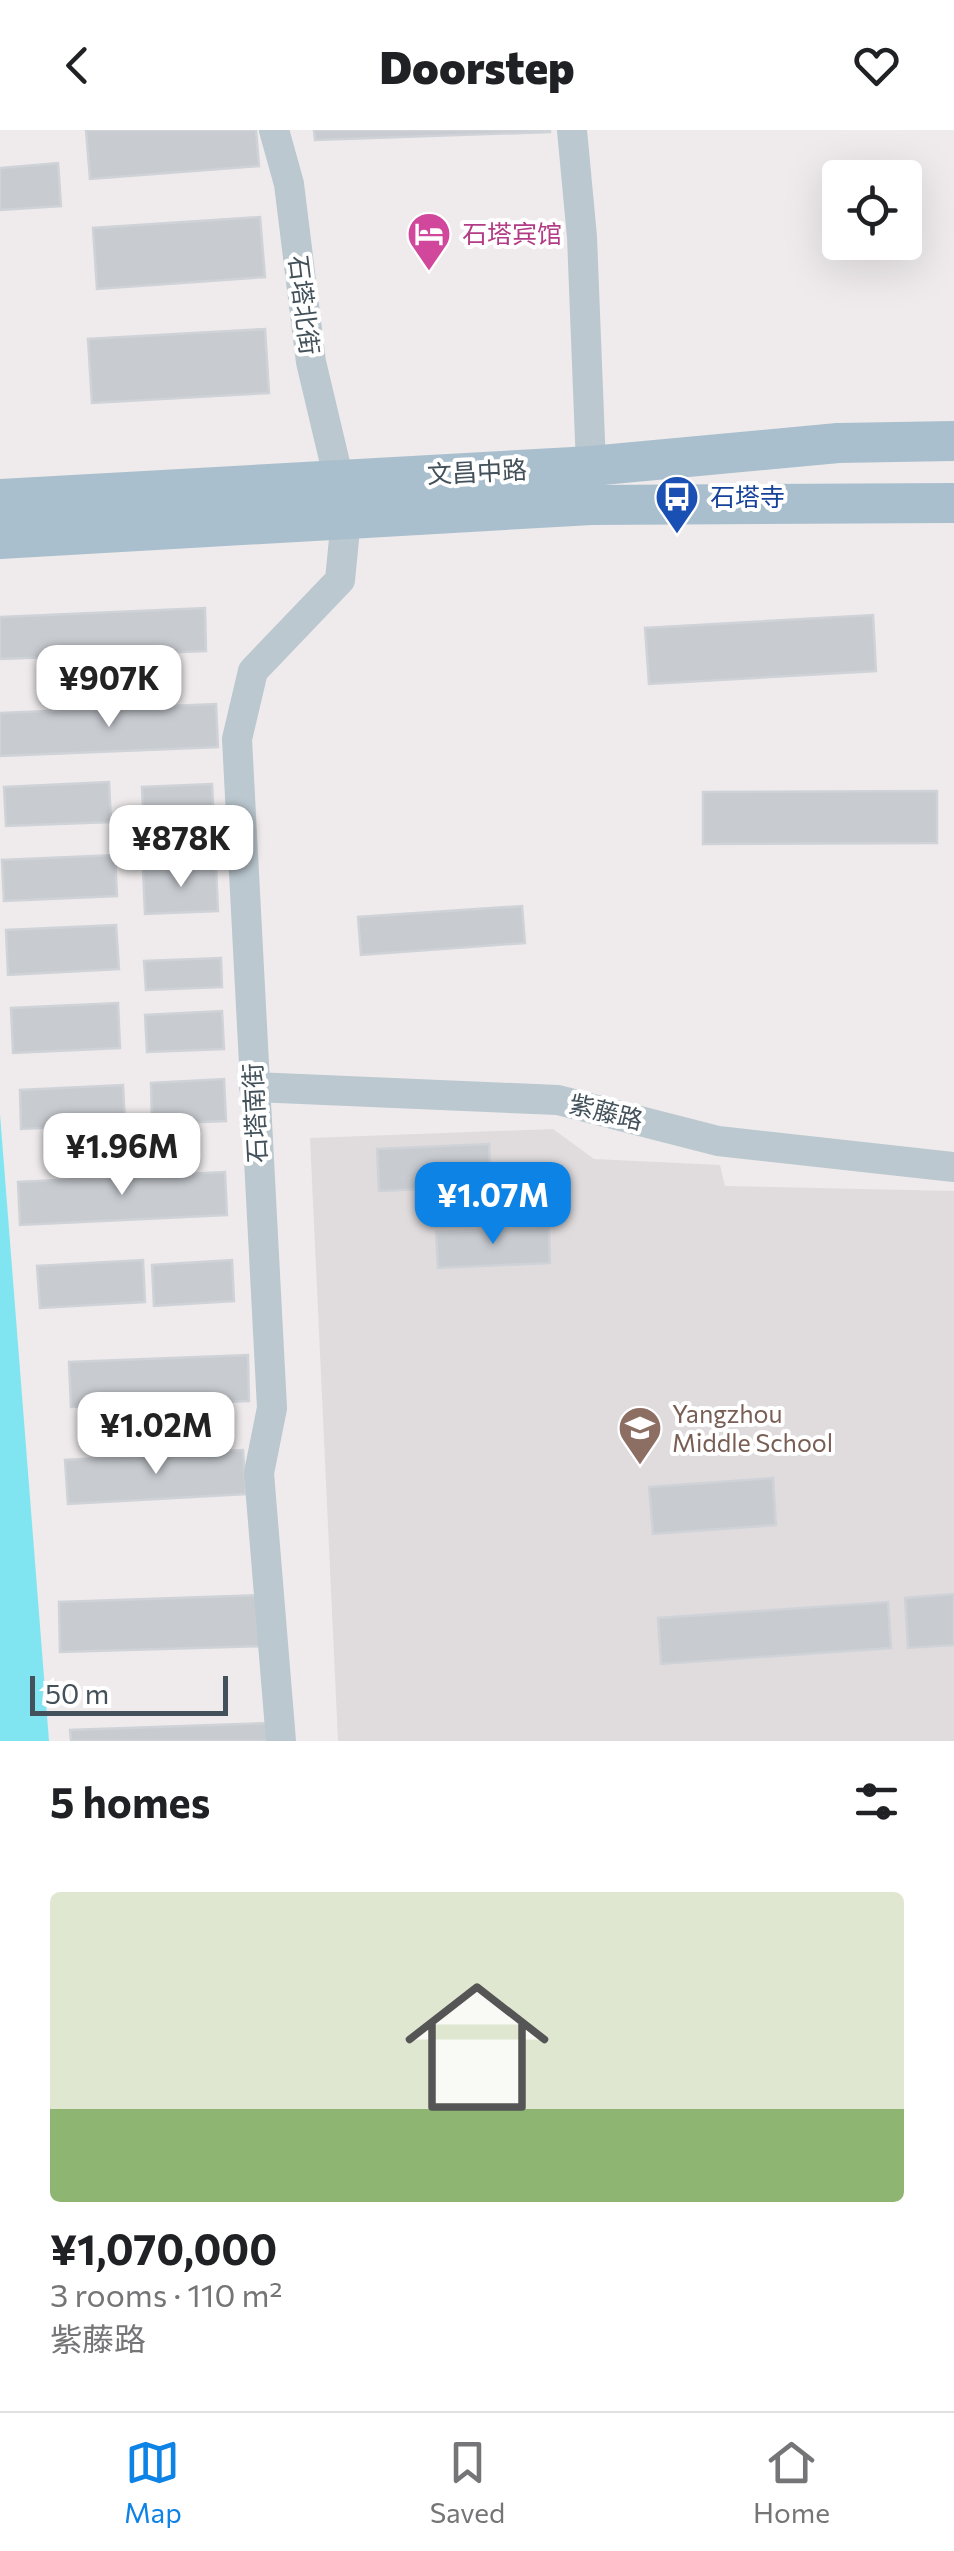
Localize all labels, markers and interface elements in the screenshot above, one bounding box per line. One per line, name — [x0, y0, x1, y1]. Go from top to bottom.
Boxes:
icon: back — [50, 38, 105, 93]
text: Doorstep — [379, 38, 575, 93]
icon: heart — [849, 38, 904, 93]
map controls — [822, 160, 922, 260]
button: locate — [822, 160, 922, 260]
hotel icon: 石塔宾馆 — [406, 211, 452, 272]
place label: 石塔宾馆 — [462, 218, 562, 248]
street label: 石塔北街 — [284, 253, 326, 356]
street label: 文昌中路 — [426, 453, 528, 489]
bus stop icon: 石塔寺 — [654, 474, 700, 535]
place label: 石塔寺 — [710, 481, 785, 511]
pin: ¥907K — [39, 645, 179, 730]
text: ¥907K — [58, 657, 160, 697]
pin: ¥878K — [111, 805, 251, 890]
text: ¥878K — [131, 817, 231, 857]
street label: 石塔南街 — [236, 1062, 272, 1164]
street label: 紫藤路 — [566, 1087, 646, 1135]
pin: ¥1.96M — [41, 1113, 203, 1198]
text: ¥1.96M — [65, 1125, 179, 1165]
pin: ¥1.07M — [412, 1162, 574, 1247]
text: ¥1.07M — [437, 1174, 549, 1214]
pin: ¥1.02M — [75, 1392, 237, 1477]
place label: Yangzhou Middle School — [672, 1398, 833, 1457]
text: ¥1.02M — [99, 1404, 213, 1444]
school or university icon: Yangzhou Middle School — [617, 1405, 663, 1466]
scale bar — [30, 1671, 228, 1716]
text: 50 m — [45, 1676, 109, 1710]
icon: filters — [849, 1774, 904, 1829]
text: 5 homes — [50, 1775, 210, 1827]
icon: home — [387, 1957, 567, 2137]
text: ¥1,070,000 — [50, 2222, 277, 2274]
text: 3 rooms · 110 m² — [50, 2274, 282, 2314]
text: 紫藤路 — [50, 2318, 146, 2358]
tab: Map — [124, 2435, 182, 2529]
tab: Saved — [430, 2435, 505, 2529]
tab: Home — [753, 2435, 830, 2529]

